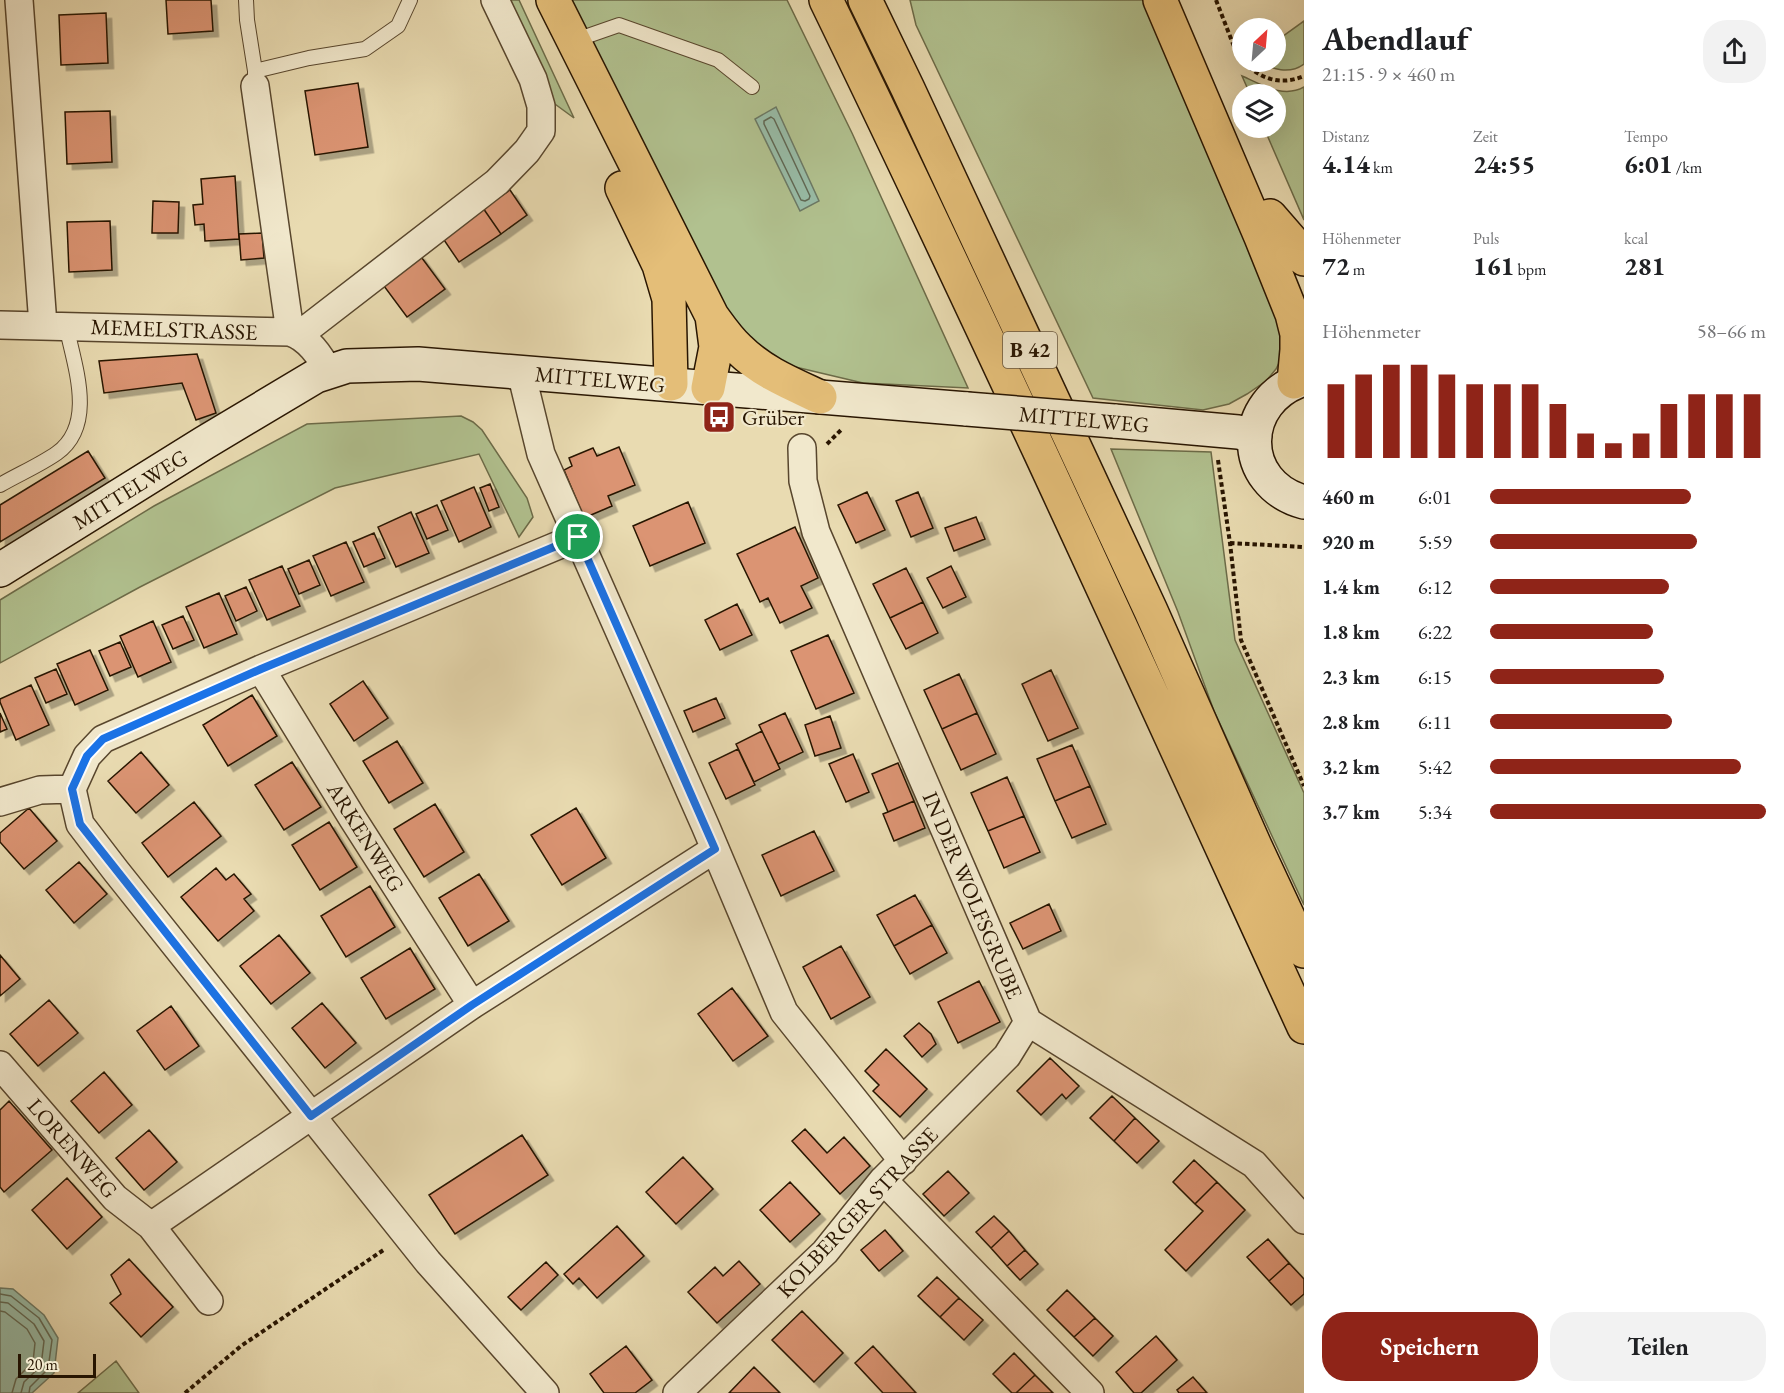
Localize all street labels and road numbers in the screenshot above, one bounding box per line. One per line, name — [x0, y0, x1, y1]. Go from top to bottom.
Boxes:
street label: MEMELSTRASSE — [90, 312, 258, 347]
road number: B 42 — [1003, 332, 1057, 368]
street label: MITTELWEG — [534, 359, 666, 400]
street label: MITTELWEG — [1018, 399, 1150, 440]
street label: MITTELWEG — [67, 443, 193, 536]
street label: ARKENWEG — [320, 776, 411, 898]
street label: IN DER WOLFSGRUBE — [916, 787, 1029, 1003]
street label: LORENWEG — [21, 1092, 124, 1205]
street label: KOLBERGER STRASSE — [770, 1121, 944, 1304]

